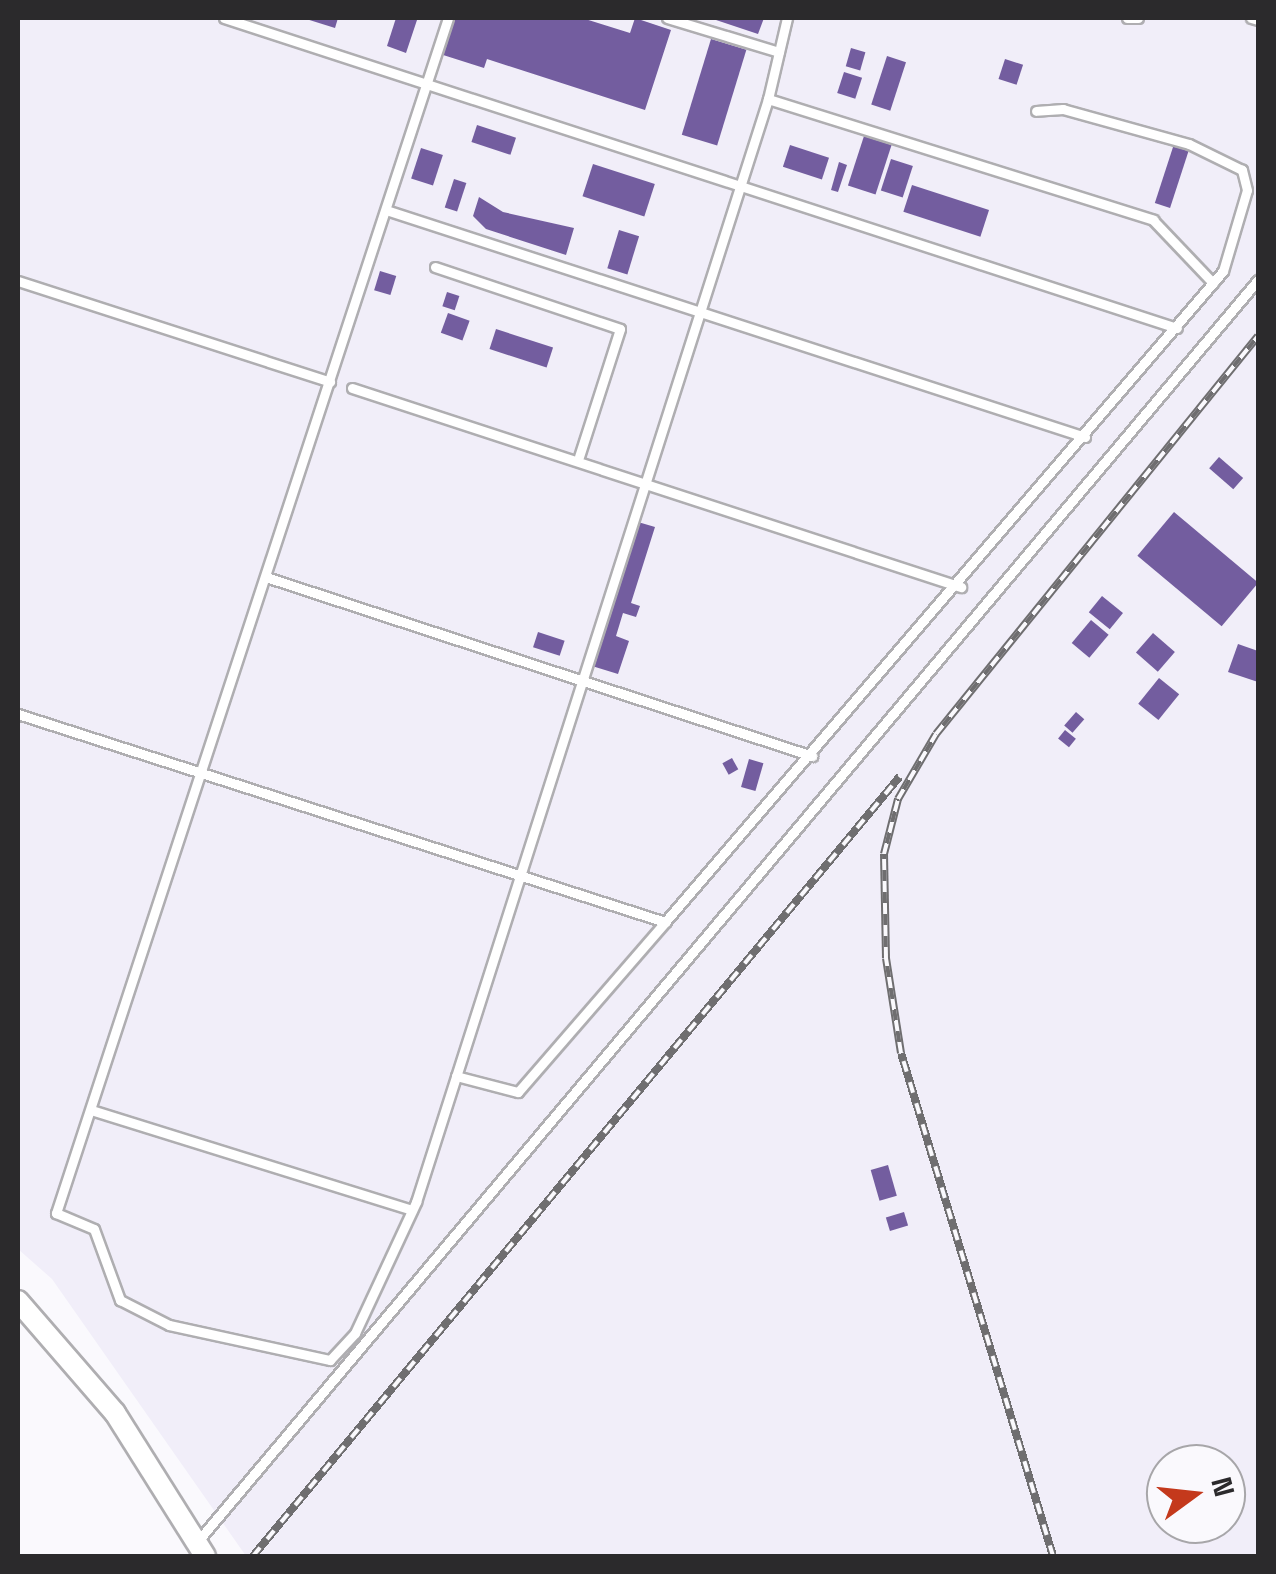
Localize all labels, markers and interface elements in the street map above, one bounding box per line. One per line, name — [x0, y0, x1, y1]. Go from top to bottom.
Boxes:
north arrow — [1146, 1444, 1246, 1544]
text: N — [1203, 1473, 1243, 1500]

